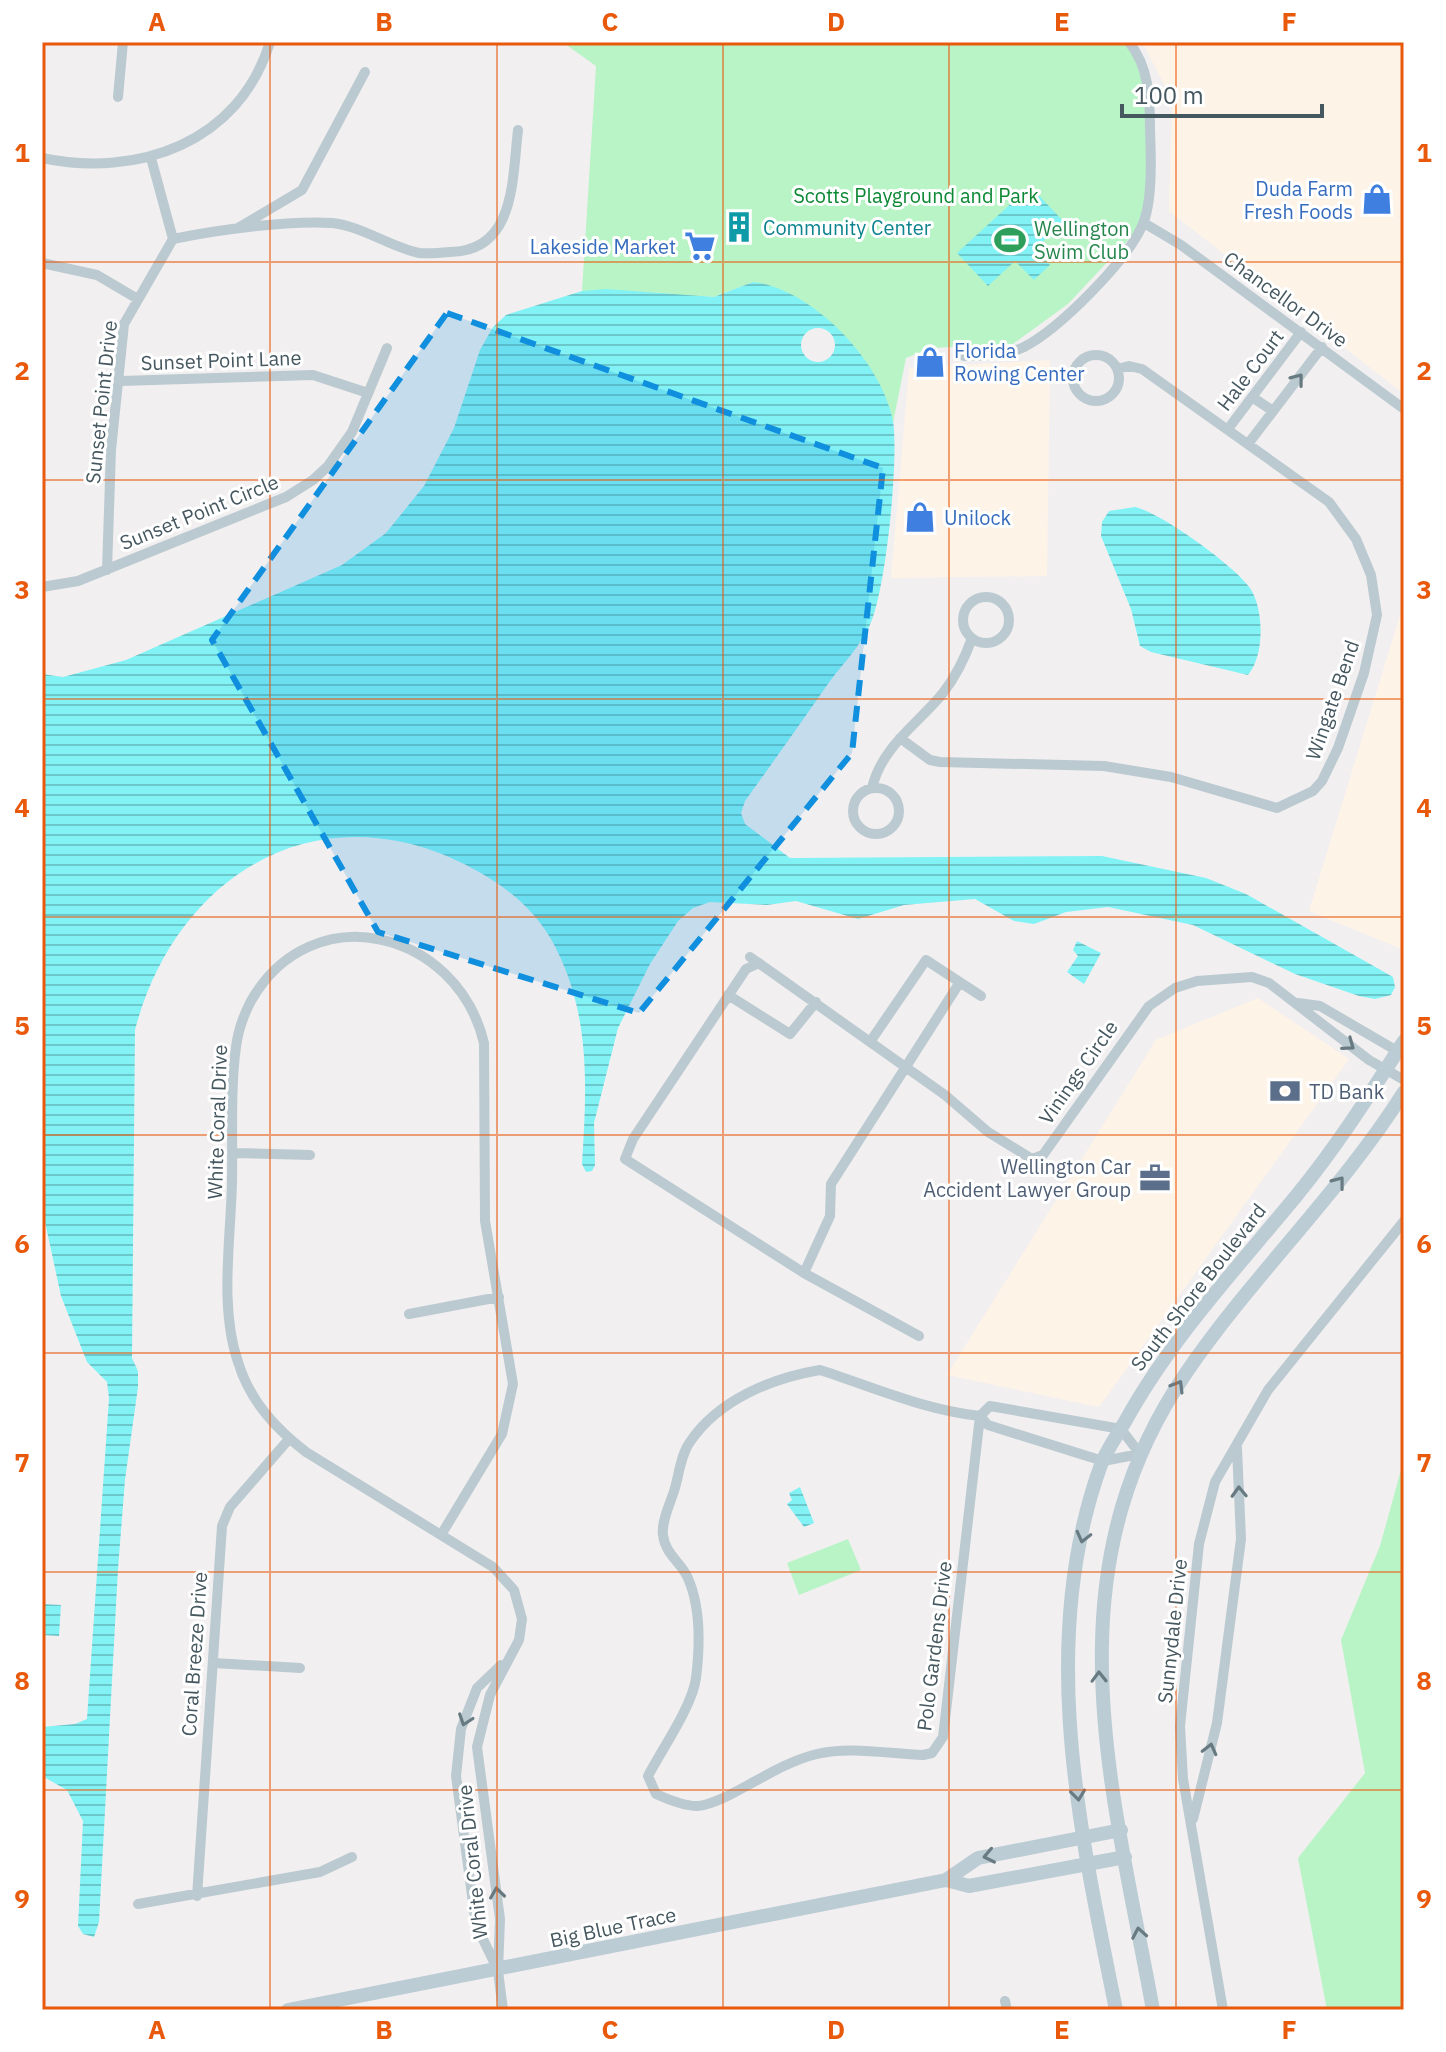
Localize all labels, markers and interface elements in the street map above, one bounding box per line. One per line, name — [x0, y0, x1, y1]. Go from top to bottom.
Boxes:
text: A — [148, 4, 166, 38]
text: B — [375, 4, 393, 38]
text: C — [602, 4, 619, 38]
text: D — [827, 4, 845, 38]
text: E — [1054, 4, 1070, 38]
text: F — [1281, 4, 1297, 38]
scale bar — [1122, 68, 1322, 118]
text: 100 m — [1134, 79, 1204, 111]
text: 1 — [14, 135, 30, 169]
text: 1 — [1416, 135, 1432, 169]
place label: Duda Farm Fresh Foods — [1244, 175, 1353, 225]
park label: Scotts Playground and Park — [793, 182, 1039, 209]
shop icon: Duda Farm Fresh Foods — [1360, 182, 1394, 216]
building icon: Community Center — [722, 210, 756, 244]
place label: Community Center — [763, 214, 931, 241]
place label: Wellington Swim Club — [1034, 215, 1130, 265]
sports icon: Wellington Swim Club — [993, 223, 1027, 257]
supermarket icon: Lakeside Market — [683, 229, 717, 263]
place label: Lakeside Market — [530, 233, 676, 260]
street label: Chancellor Drive — [1219, 245, 1353, 353]
street label: Sunset Point Drive — [79, 319, 123, 485]
street label: Hale Court — [1211, 324, 1289, 416]
place label: Florida Rowing Center — [954, 337, 1085, 387]
street label: Sunset Point Lane — [140, 344, 302, 376]
shop icon: Florida Rowing Center — [913, 345, 947, 379]
text: 2 — [14, 353, 30, 387]
text: 2 — [1416, 353, 1432, 387]
one-way arrow — [1288, 373, 1302, 388]
street label: Sunset Point Circle — [116, 468, 282, 556]
shop icon: Unilock — [903, 500, 937, 534]
place label: Unilock — [944, 504, 1012, 531]
text: 3 — [14, 572, 30, 606]
text: 3 — [1416, 572, 1432, 606]
street label: Wingate Bend — [1299, 637, 1365, 763]
text: 4 — [14, 790, 30, 824]
text: 4 — [1416, 790, 1432, 824]
text: 5 — [14, 1008, 30, 1042]
text: 5 — [1416, 1008, 1432, 1042]
street label: Vinings Circle — [1032, 1015, 1124, 1129]
one-way arrow — [1340, 1035, 1354, 1049]
street label: White Coral Drive — [201, 1044, 233, 1200]
bank icon: TD Bank — [1268, 1074, 1302, 1108]
place label: TD Bank — [1309, 1078, 1385, 1105]
place label: Wellington Car Accident Lawyer Group — [923, 1153, 1131, 1203]
office icon: Wellington Car Accident Lawyer Group — [1138, 1161, 1172, 1195]
one-way arrow — [1330, 1176, 1344, 1191]
street label: South Shore Boulevard — [1124, 1198, 1272, 1376]
text: 6 — [14, 1226, 30, 1260]
text: 6 — [1416, 1226, 1432, 1260]
one-way arrow — [1168, 1380, 1184, 1395]
text: 7 — [14, 1445, 30, 1479]
text: 7 — [1416, 1445, 1432, 1479]
one-way arrow — [1231, 1485, 1248, 1498]
one-way arrow — [1075, 1529, 1092, 1543]
street label: Sunnydale Drive — [1151, 1557, 1193, 1705]
street label: Polo Gardens Drive — [910, 1560, 958, 1732]
street label: Coral Breeze Drive — [175, 1571, 213, 1737]
text: 8 — [14, 1663, 30, 1697]
text: 8 — [1416, 1663, 1432, 1697]
one-way arrow — [1091, 1670, 1108, 1683]
one-way arrow — [459, 1712, 475, 1726]
one-way arrow — [1201, 1743, 1218, 1757]
street label: White Coral Drive — [450, 1784, 494, 1940]
one-way arrow — [1069, 1788, 1086, 1802]
one-way arrow — [983, 1847, 997, 1864]
text: 9 — [14, 1881, 30, 1915]
text: 9 — [1416, 1881, 1432, 1915]
one-way arrow — [489, 1886, 506, 1900]
street label: Big Blue Trace — [547, 1900, 679, 1954]
one-way arrow — [1132, 1927, 1149, 1940]
text: A — [148, 2012, 166, 2046]
text: B — [375, 2012, 393, 2046]
text: C — [602, 2012, 619, 2046]
text: D — [827, 2012, 845, 2046]
text: E — [1054, 2012, 1070, 2046]
text: F — [1281, 2012, 1297, 2046]

